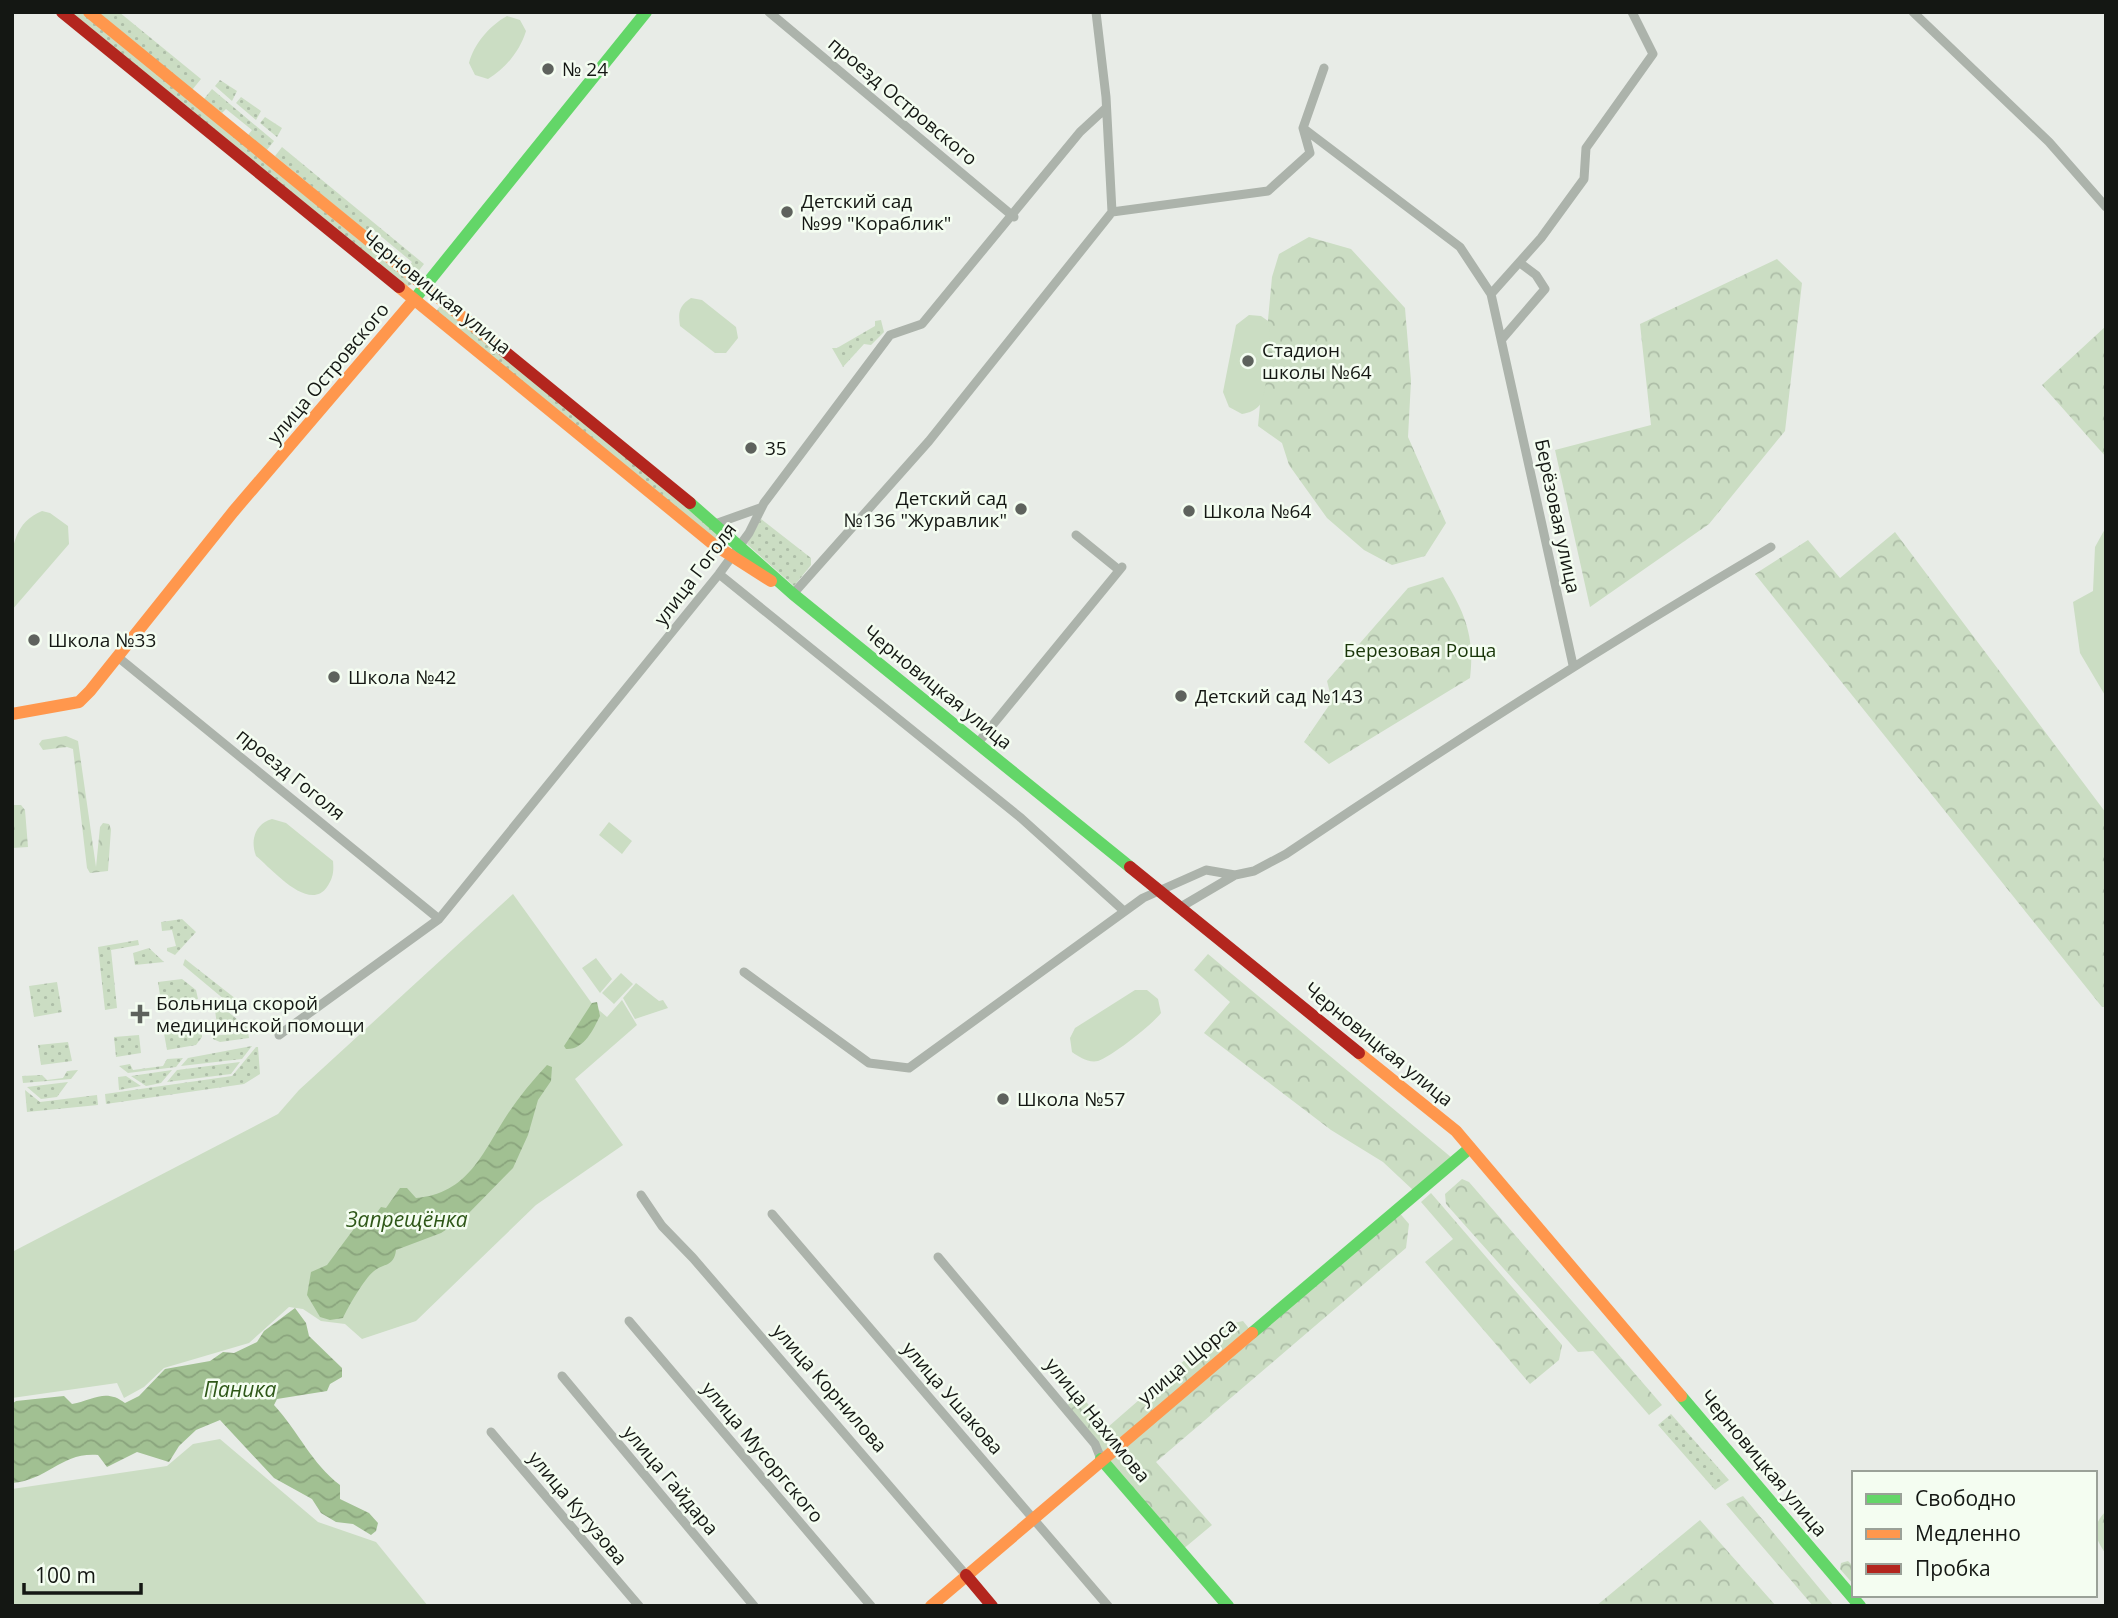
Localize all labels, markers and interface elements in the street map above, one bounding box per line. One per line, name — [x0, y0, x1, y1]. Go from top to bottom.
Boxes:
street label: проезд Островского — [823, 31, 983, 171]
place label: № 24 — [562, 56, 608, 82]
marker: № 24 — [540, 61, 556, 77]
place label: Детский сад №99 "Кораблик" — [801, 188, 951, 236]
marker: Детский сад №99 "Кораблик" — [779, 204, 795, 220]
street label: Черновицкая улица — [357, 224, 517, 360]
street label: улица Островского — [261, 297, 395, 449]
place label: Стадион школы №64 — [1262, 337, 1372, 385]
marker: Стадион школы №64 — [1240, 353, 1256, 369]
place label: 35 — [765, 435, 787, 461]
street label: Берёзовая улица — [1529, 436, 1587, 596]
marker: 35 — [743, 440, 759, 456]
place label: Детский сад №136 "Журавлик" — [844, 485, 1007, 533]
place label: Школа №64 — [1203, 498, 1311, 524]
marker: Детский сад №136 "Журавлик" — [1013, 501, 1029, 517]
marker: Школа №64 — [1181, 503, 1197, 519]
street label: улица Гоголя — [648, 517, 742, 631]
street label: Черновицкая улица — [858, 619, 1018, 755]
place label: Школа №33 — [48, 627, 156, 653]
marker: Школа №33 — [26, 632, 42, 648]
park label: Березовая Роща — [1344, 637, 1496, 663]
place label: Школа №42 — [348, 664, 456, 690]
marker: Школа №42 — [326, 669, 342, 685]
place label: Детский сад №143 — [1195, 683, 1363, 709]
marker: Детский сад №143 — [1173, 688, 1189, 704]
street label: проезд Гоголя — [231, 722, 351, 826]
street label: Черновицкая улица — [1299, 976, 1459, 1112]
place label: Больница скорой медицинской помощи — [156, 990, 365, 1038]
marker: Больница скорой медицинской помощи — [130, 1004, 150, 1024]
place label: Школа №57 — [1017, 1086, 1125, 1112]
marker: Школа №57 — [995, 1091, 1011, 1107]
water label: Запрещёнка — [345, 1205, 468, 1233]
street label: улица Щорса — [1132, 1312, 1242, 1410]
street label: улица Корнилова — [767, 1318, 893, 1458]
street label: улица Ушакова — [897, 1336, 1009, 1460]
street label: улица Нахимова — [1040, 1352, 1156, 1488]
water label: Паника — [204, 1375, 276, 1403]
street label: улица Мусоргского — [696, 1376, 830, 1528]
street label: Черновицкая улица — [1695, 1384, 1833, 1542]
street label: улица Гайдара — [617, 1420, 725, 1540]
street label: улица Кутузова — [523, 1445, 633, 1571]
legend — [1852, 1471, 2097, 1597]
text: Свободно — [1915, 1484, 2016, 1512]
text: Медленно — [1915, 1519, 2021, 1547]
scale bar — [24, 1552, 142, 1596]
text: Пробка — [1915, 1554, 1991, 1582]
text: 100 m — [35, 1561, 96, 1589]

